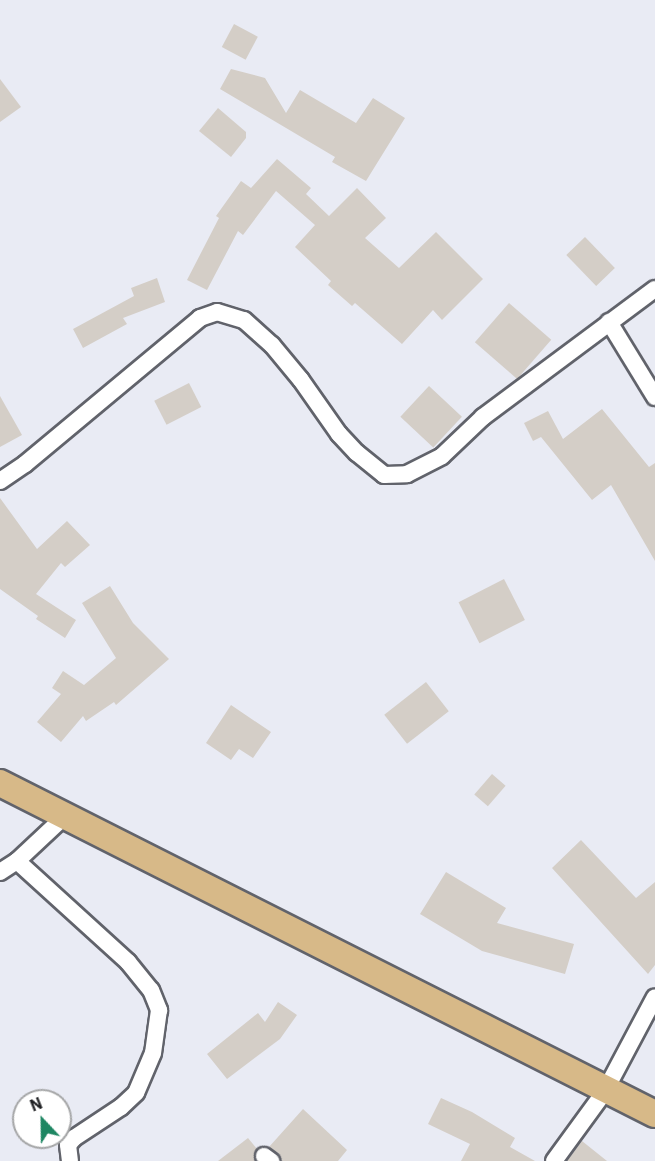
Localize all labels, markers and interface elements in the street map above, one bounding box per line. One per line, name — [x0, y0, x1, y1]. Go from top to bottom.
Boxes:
north arrow — [12, 1089, 72, 1149]
text: N — [27, 1093, 45, 1116]

